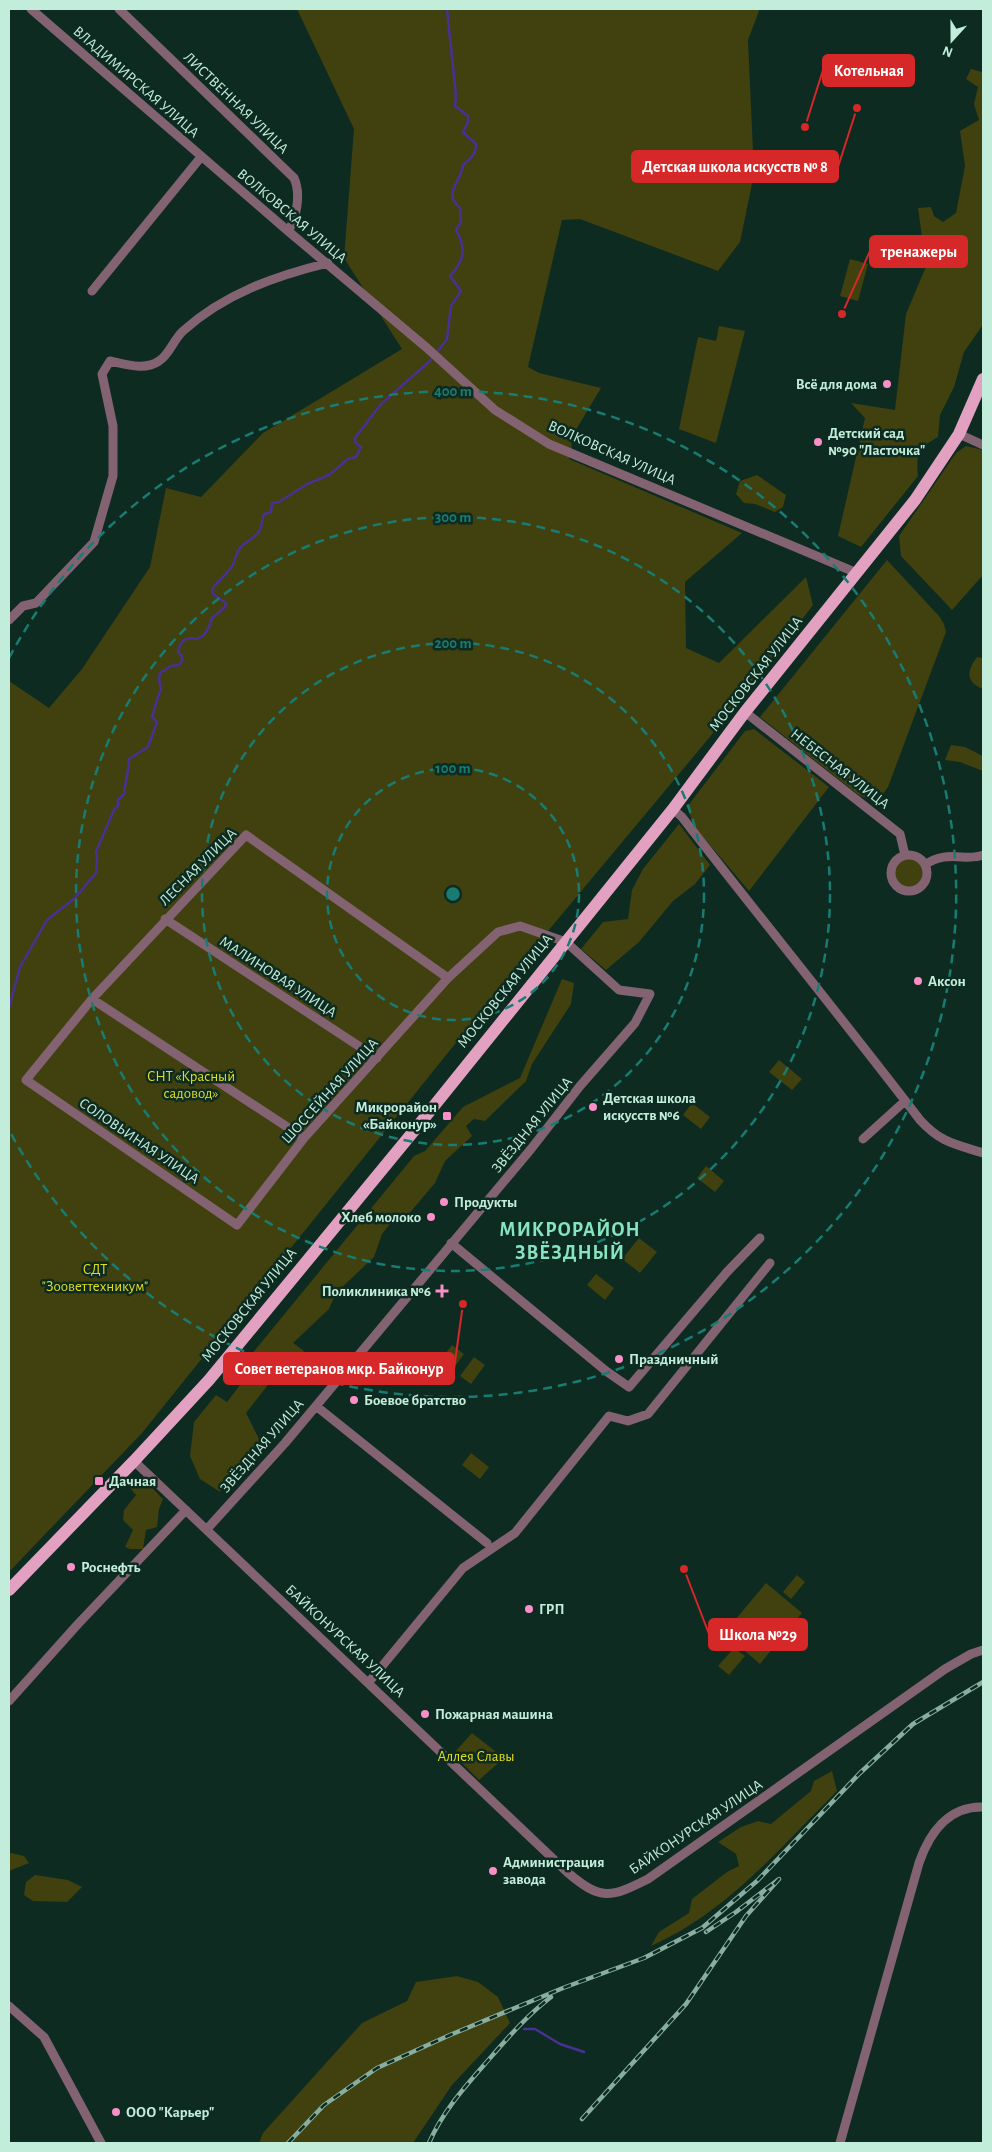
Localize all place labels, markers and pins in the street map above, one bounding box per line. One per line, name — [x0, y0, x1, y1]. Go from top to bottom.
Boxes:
callout: Котельная — [823, 55, 914, 86]
callout: Детская школа искусств № 8 — [632, 151, 838, 182]
callout: тренажеры — [870, 236, 967, 267]
place label: Всё для дома — [796, 377, 877, 392]
marker: Всё для дома — [881, 378, 893, 390]
place label: Детский сад №90 "Ласточка" — [828, 426, 925, 458]
marker: Детский сад №90 "Ласточка" — [812, 436, 824, 448]
centre of rings — [444, 885, 462, 903]
place label: Аксон — [928, 974, 966, 989]
marker: Аксон — [912, 975, 924, 987]
place label: Детская школа искусств №6 — [603, 1091, 696, 1123]
place label: Микрорайон «Байконур» — [355, 1100, 437, 1132]
marker: Детская школа искусств №6 — [587, 1101, 599, 1113]
marker: Микрорайон «Байконур» — [441, 1110, 453, 1122]
place label: Продукты — [454, 1195, 517, 1210]
marker: Продукты — [438, 1196, 450, 1208]
place label: Хлеб молоко — [341, 1210, 421, 1225]
marker: Хлеб молоко — [425, 1211, 437, 1223]
place label: Поликлиника №6 — [322, 1284, 431, 1299]
marker: Поликлиника №6 — [435, 1284, 449, 1298]
place label: Праздничный — [629, 1352, 718, 1367]
callout: Совет ветеранов мкр. Байконур — [224, 1353, 454, 1384]
marker: Праздничный — [613, 1353, 625, 1365]
place label: Боевое братство — [364, 1393, 466, 1408]
marker: Боевое братство — [348, 1394, 360, 1406]
place label: Дачная — [109, 1474, 156, 1489]
marker: Дачная — [93, 1475, 105, 1487]
place label: Роснефть — [81, 1560, 140, 1575]
marker: Роснефть — [65, 1561, 77, 1573]
place label: ГРП — [539, 1602, 565, 1617]
marker: ГРП — [523, 1603, 535, 1615]
callout: Школа №29 — [709, 1619, 807, 1650]
place label: Пожарная машина — [435, 1707, 553, 1722]
marker: Пожарная машина — [419, 1708, 431, 1720]
place label: Администрация завода — [503, 1855, 605, 1887]
marker: Администрация завода — [487, 1865, 499, 1877]
place label: ООО "Карьер" — [126, 2105, 214, 2120]
marker: ООО "Карьер" — [110, 2106, 122, 2118]

